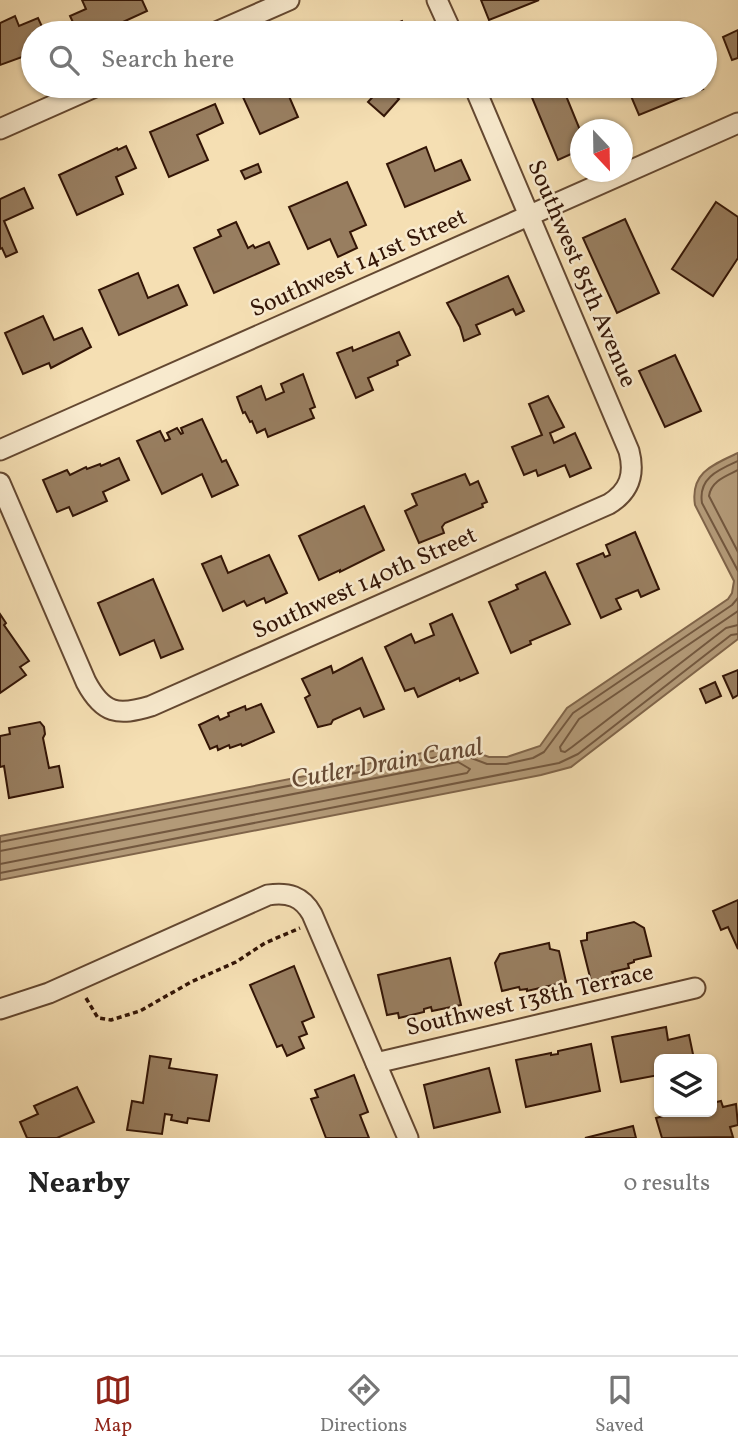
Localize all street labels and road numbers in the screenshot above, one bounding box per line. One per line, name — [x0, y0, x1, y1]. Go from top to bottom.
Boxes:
street label: Southwest 85th Avenue — [518, 155, 644, 393]
street label: Southwest 141st Street — [245, 201, 473, 327]
street label: Southwest 140th Street — [247, 519, 483, 649]
street label: Southwest 138th Terrace — [403, 956, 657, 1046]

